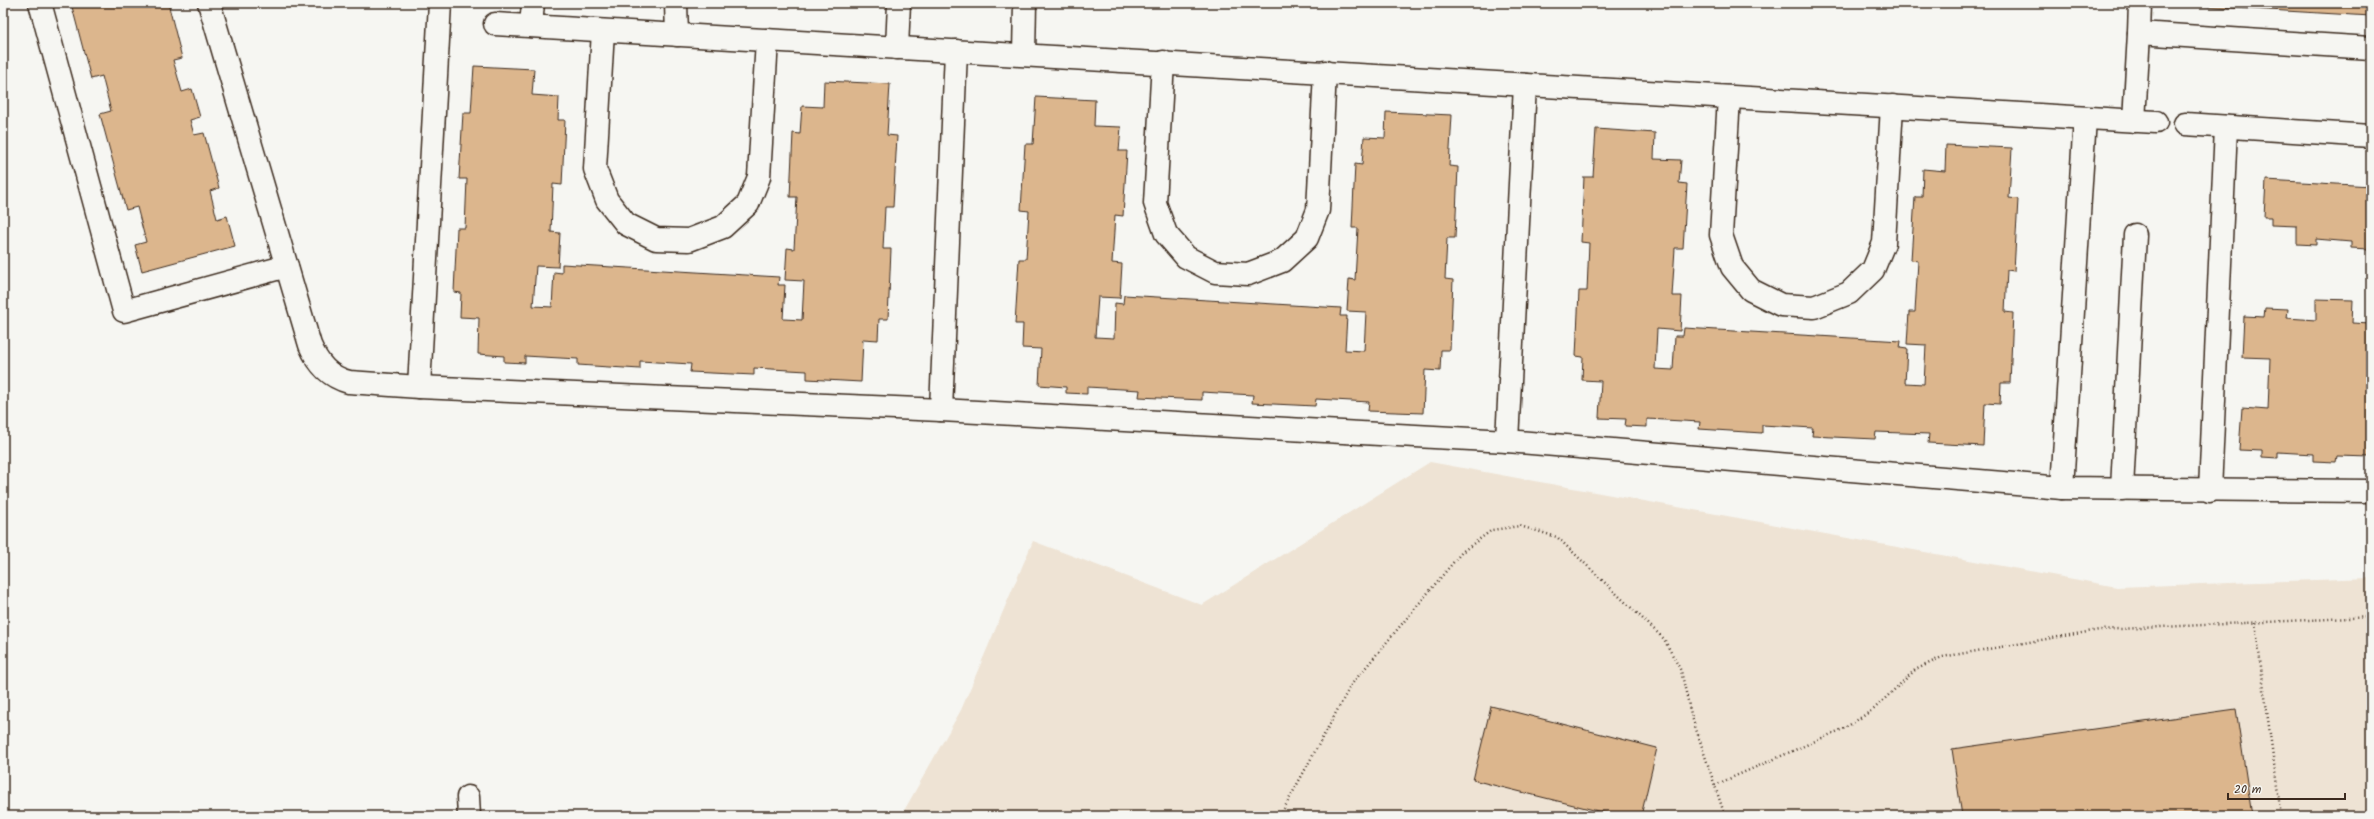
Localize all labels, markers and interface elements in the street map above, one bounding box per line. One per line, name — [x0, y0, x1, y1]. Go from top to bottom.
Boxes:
scale bar — [2228, 775, 2345, 801]
text: 20 m — [2234, 780, 2262, 799]

